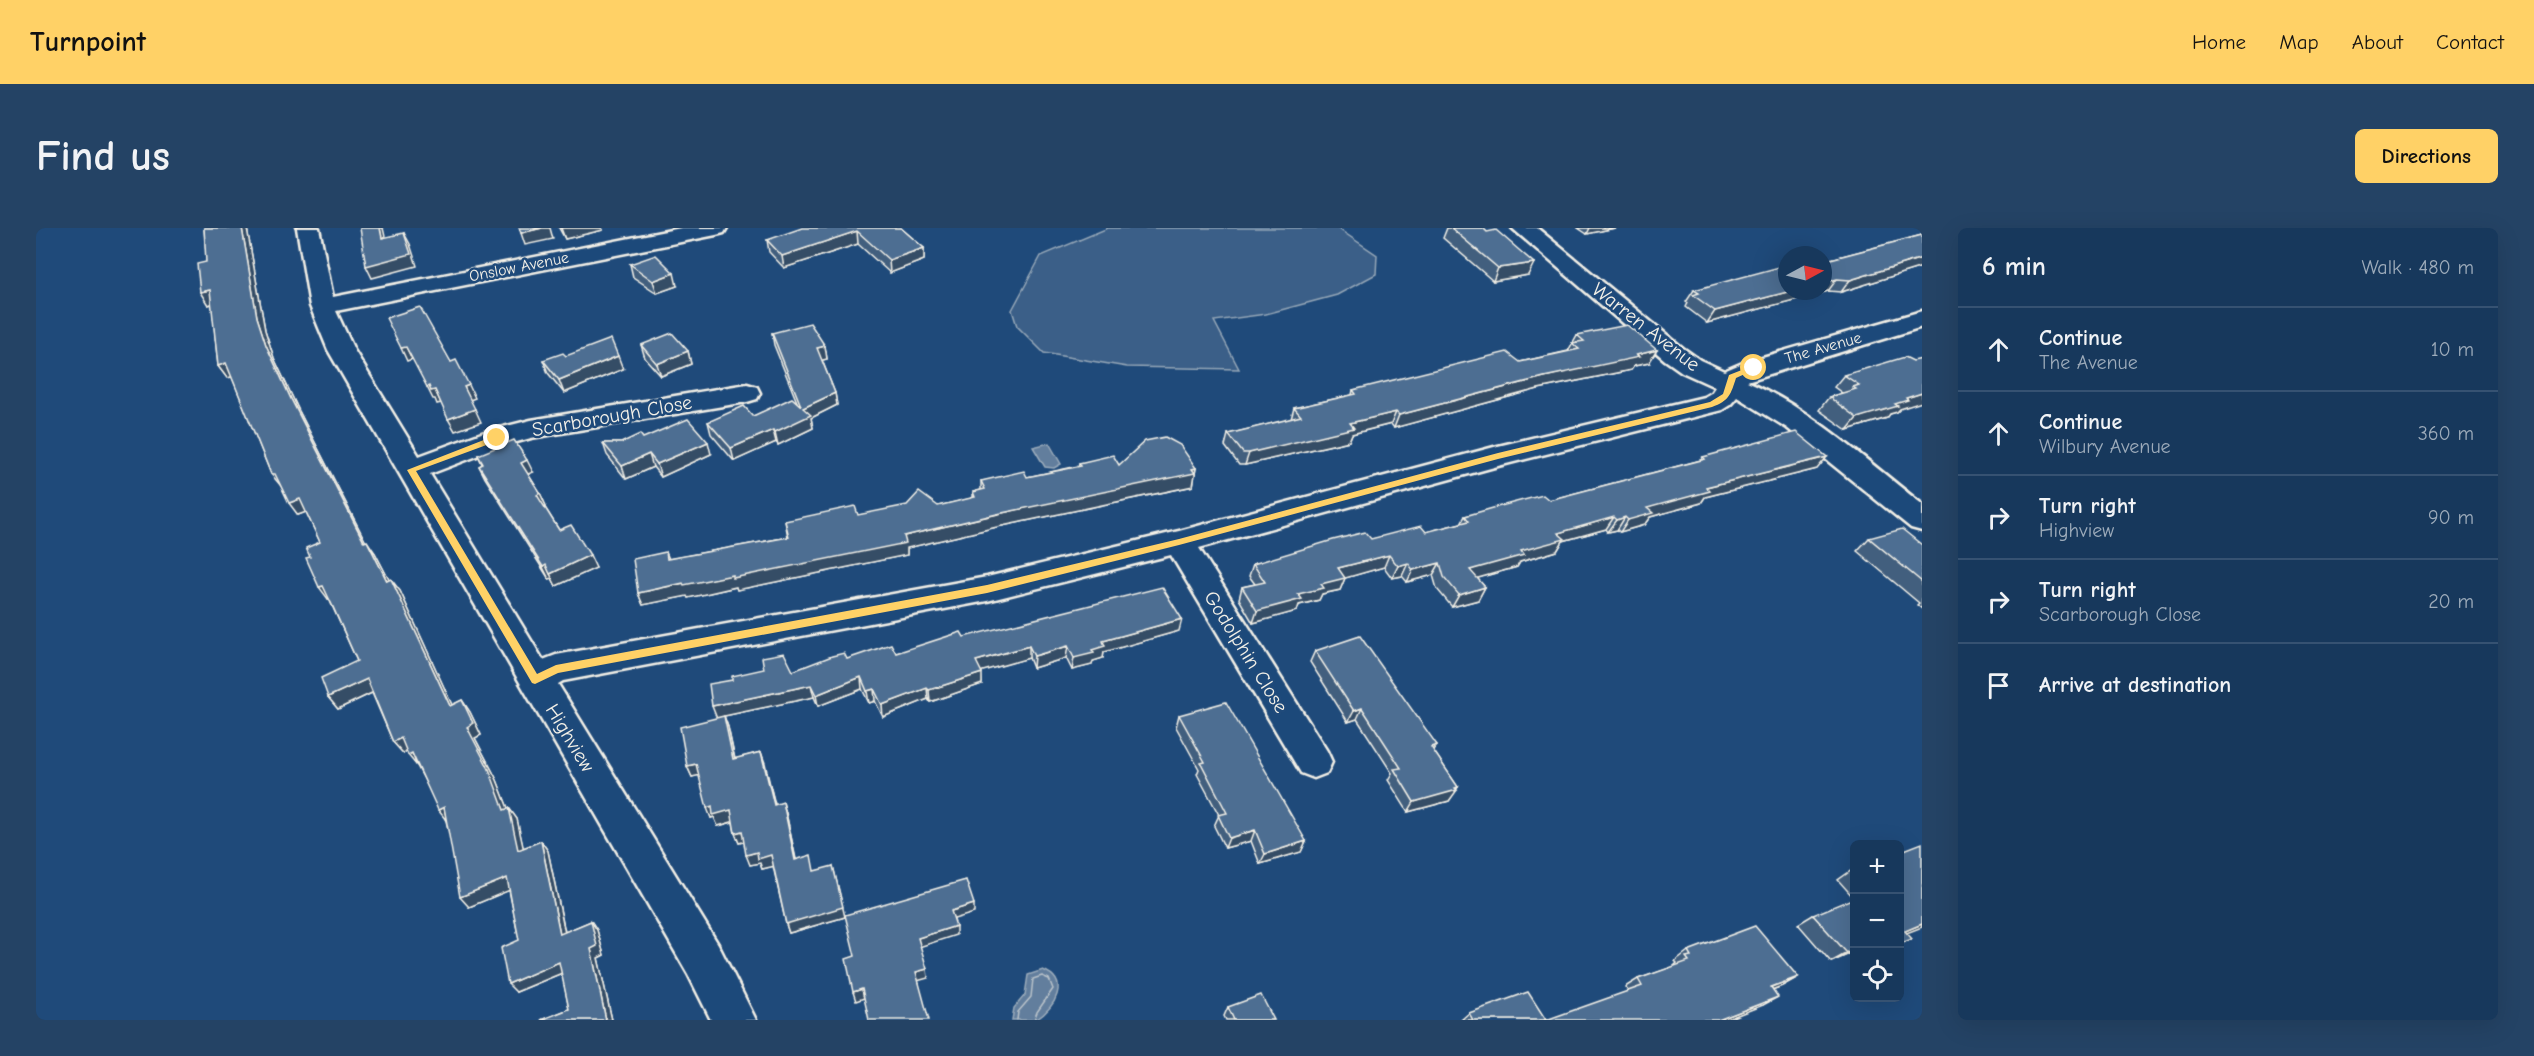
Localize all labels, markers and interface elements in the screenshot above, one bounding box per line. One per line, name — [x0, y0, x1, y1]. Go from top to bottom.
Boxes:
text: Turnpoint — [30, 26, 146, 58]
text: Home — [2192, 30, 2246, 54]
text: Map — [2279, 30, 2319, 54]
text: About — [2352, 30, 2403, 54]
text: Contact — [2436, 30, 2504, 54]
button: Directions — [2355, 129, 2498, 183]
text: Find us — [36, 132, 170, 181]
north arrow — [1778, 246, 1832, 300]
street label: Onslow Avenue — [468, 249, 570, 285]
text: 6 min — [1982, 252, 2046, 282]
text: Walk · 480 m — [2361, 256, 2474, 279]
street label: Warren Avenue — [1588, 278, 1704, 376]
text: Continue — [2039, 325, 2122, 351]
street label: The Avenue — [1783, 328, 1863, 368]
icon: ahead — [1982, 333, 2015, 366]
text: 10 m — [2431, 338, 2474, 361]
text: The Avenue — [2039, 351, 2138, 374]
route start — [1740, 354, 1766, 380]
street label: Scarborough Close — [530, 391, 694, 441]
text: Continue — [2039, 409, 2122, 435]
icon: ahead — [1982, 417, 2015, 450]
text: 360 m — [2418, 422, 2474, 445]
route end — [483, 424, 509, 450]
text: Wilbury Avenue — [2039, 435, 2171, 458]
text: Turn right — [2039, 493, 2136, 519]
icon: right — [1982, 501, 2015, 534]
text: 90 m — [2428, 506, 2474, 529]
text: Highview — [2039, 519, 2114, 542]
text: Turn right — [2039, 577, 2136, 603]
icon: right — [1982, 585, 2015, 618]
street label: Godolphin Close — [1199, 587, 1293, 717]
text: 20 m — [2428, 590, 2474, 613]
text: Scarborough Close — [2039, 603, 2201, 626]
icon: arrive — [1982, 669, 2015, 702]
text: Arrive at destination — [2039, 672, 2231, 698]
street label: Highview — [541, 700, 599, 776]
map controls — [1850, 840, 1904, 1002]
button: + — [1850, 840, 1904, 894]
button: − — [1850, 894, 1904, 948]
button: locate — [1850, 948, 1904, 1002]

